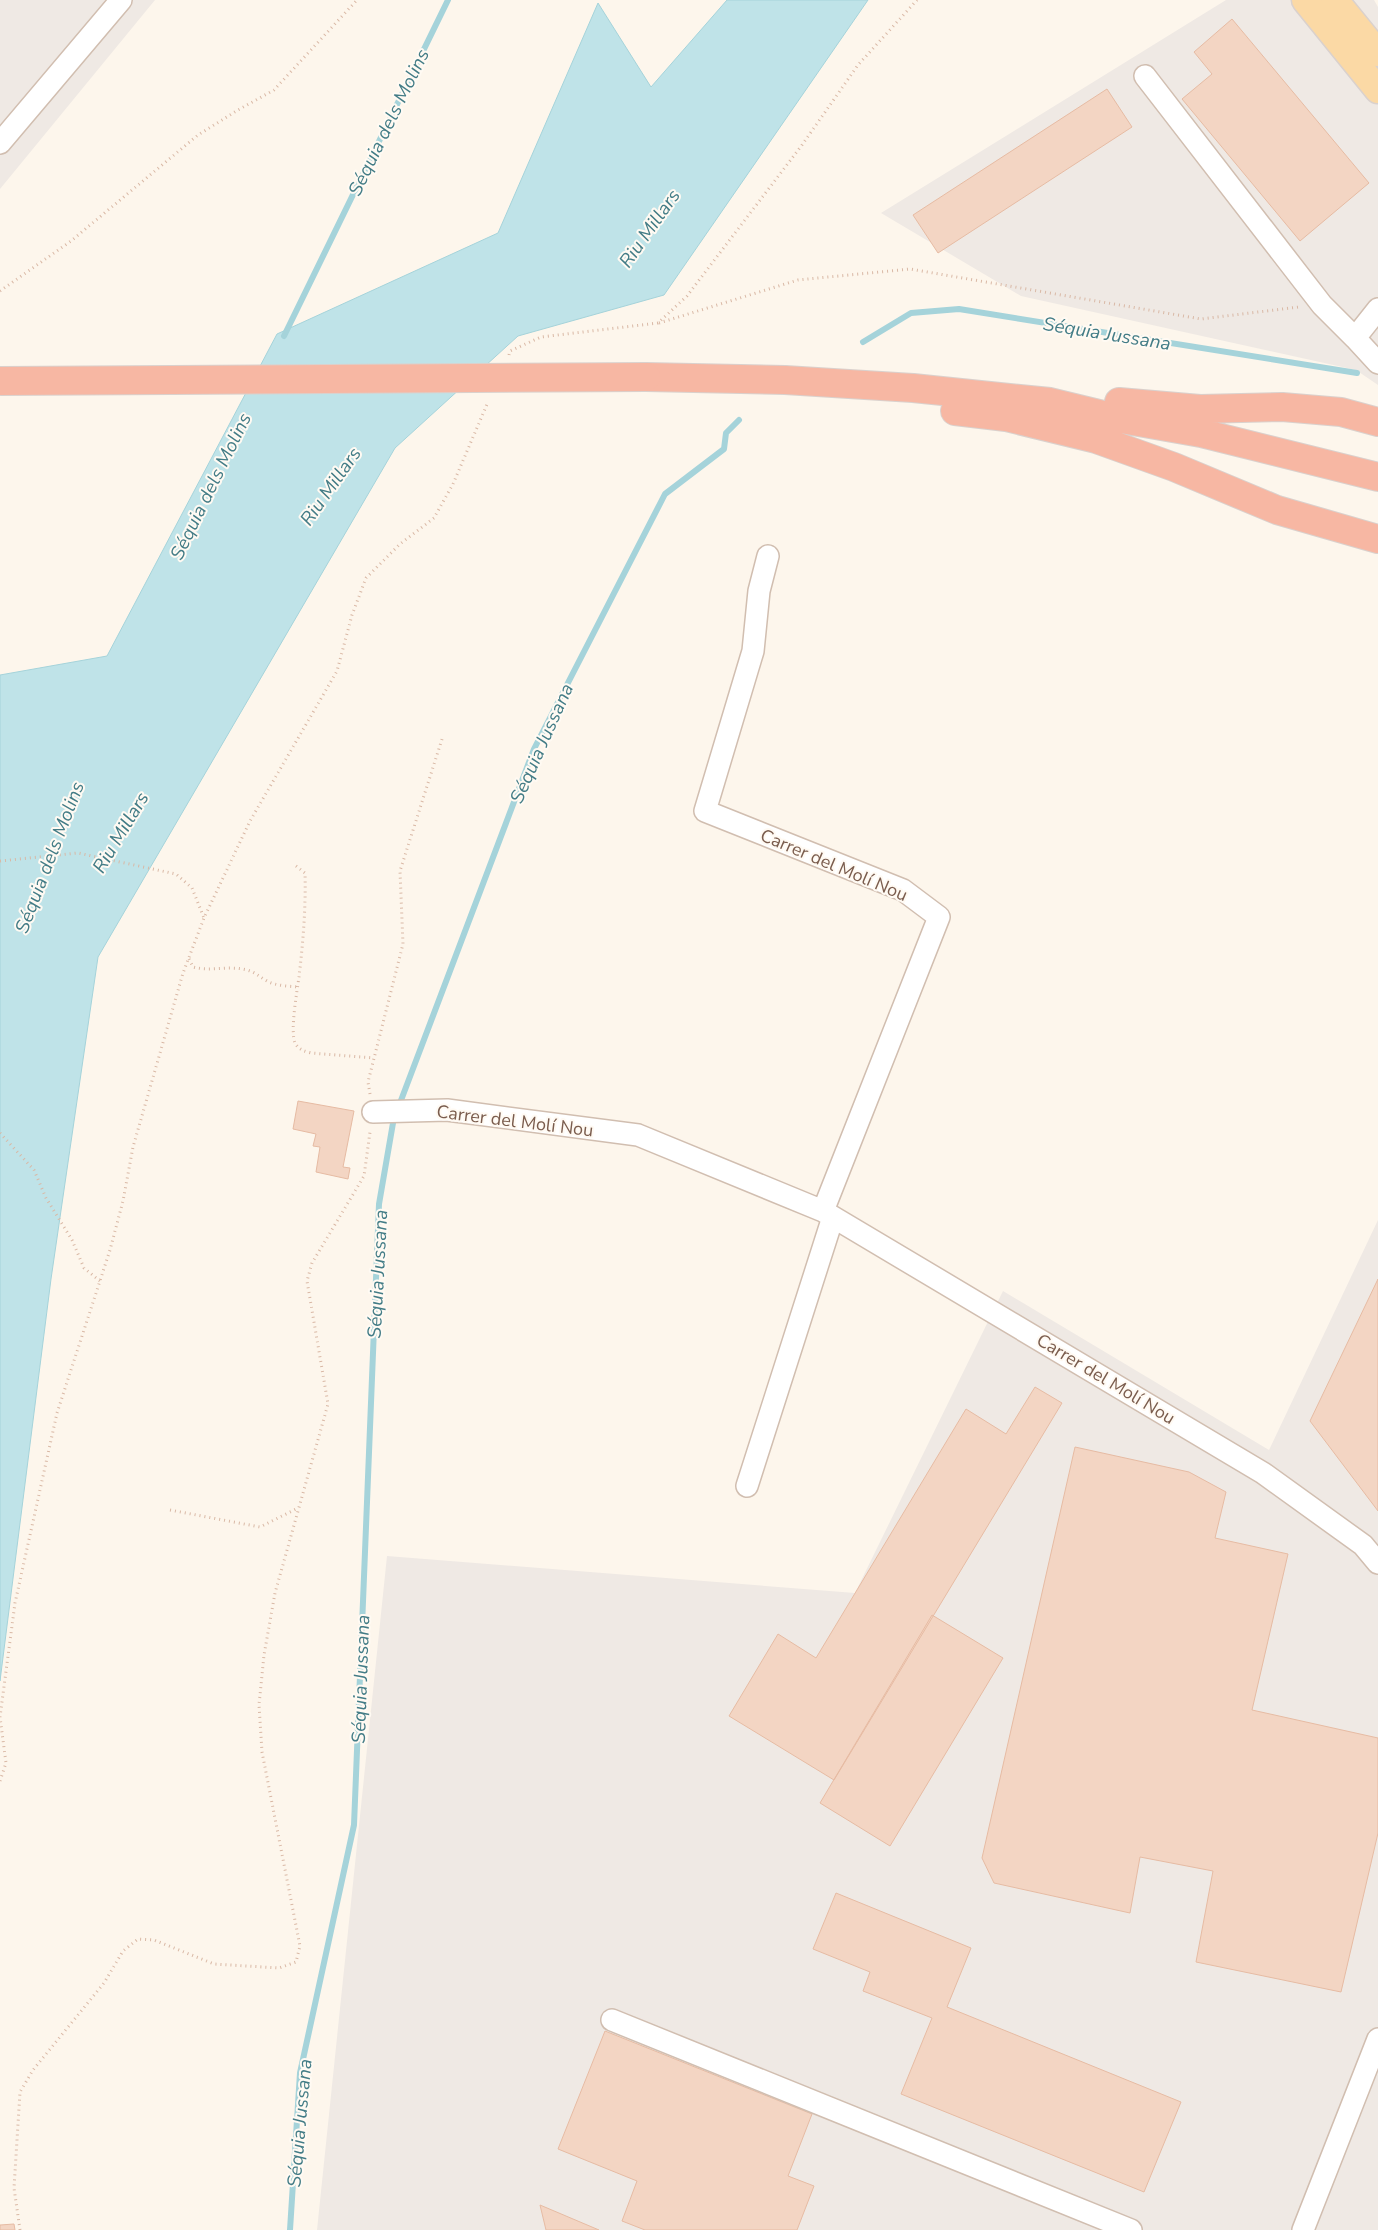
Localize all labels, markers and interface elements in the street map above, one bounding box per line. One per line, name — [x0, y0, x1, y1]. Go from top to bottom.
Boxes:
water label: Séquia dels Molins — [342, 45, 436, 200]
water label: Riu Millars — [613, 184, 686, 273]
water label: Séquia Jussana — [1041, 311, 1173, 357]
water label: Séquia dels Molins — [164, 409, 258, 564]
water label: Riu Millars — [294, 442, 367, 531]
water label: Séquia Jussana — [504, 679, 580, 808]
water label: Séquia dels Molins — [9, 778, 91, 937]
water label: Riu Millars — [86, 787, 155, 878]
street label: Carrer del Molí Nou — [757, 823, 911, 907]
street label: Carrer del Molí Nou — [435, 1099, 595, 1143]
water label: Séquia Jussana — [362, 1209, 394, 1339]
street label: Carrer del Molí Nou — [1032, 1328, 1180, 1430]
water label: Séquia Jussana — [346, 1614, 376, 1744]
water label: Séquia Jussana — [281, 2058, 319, 2188]

